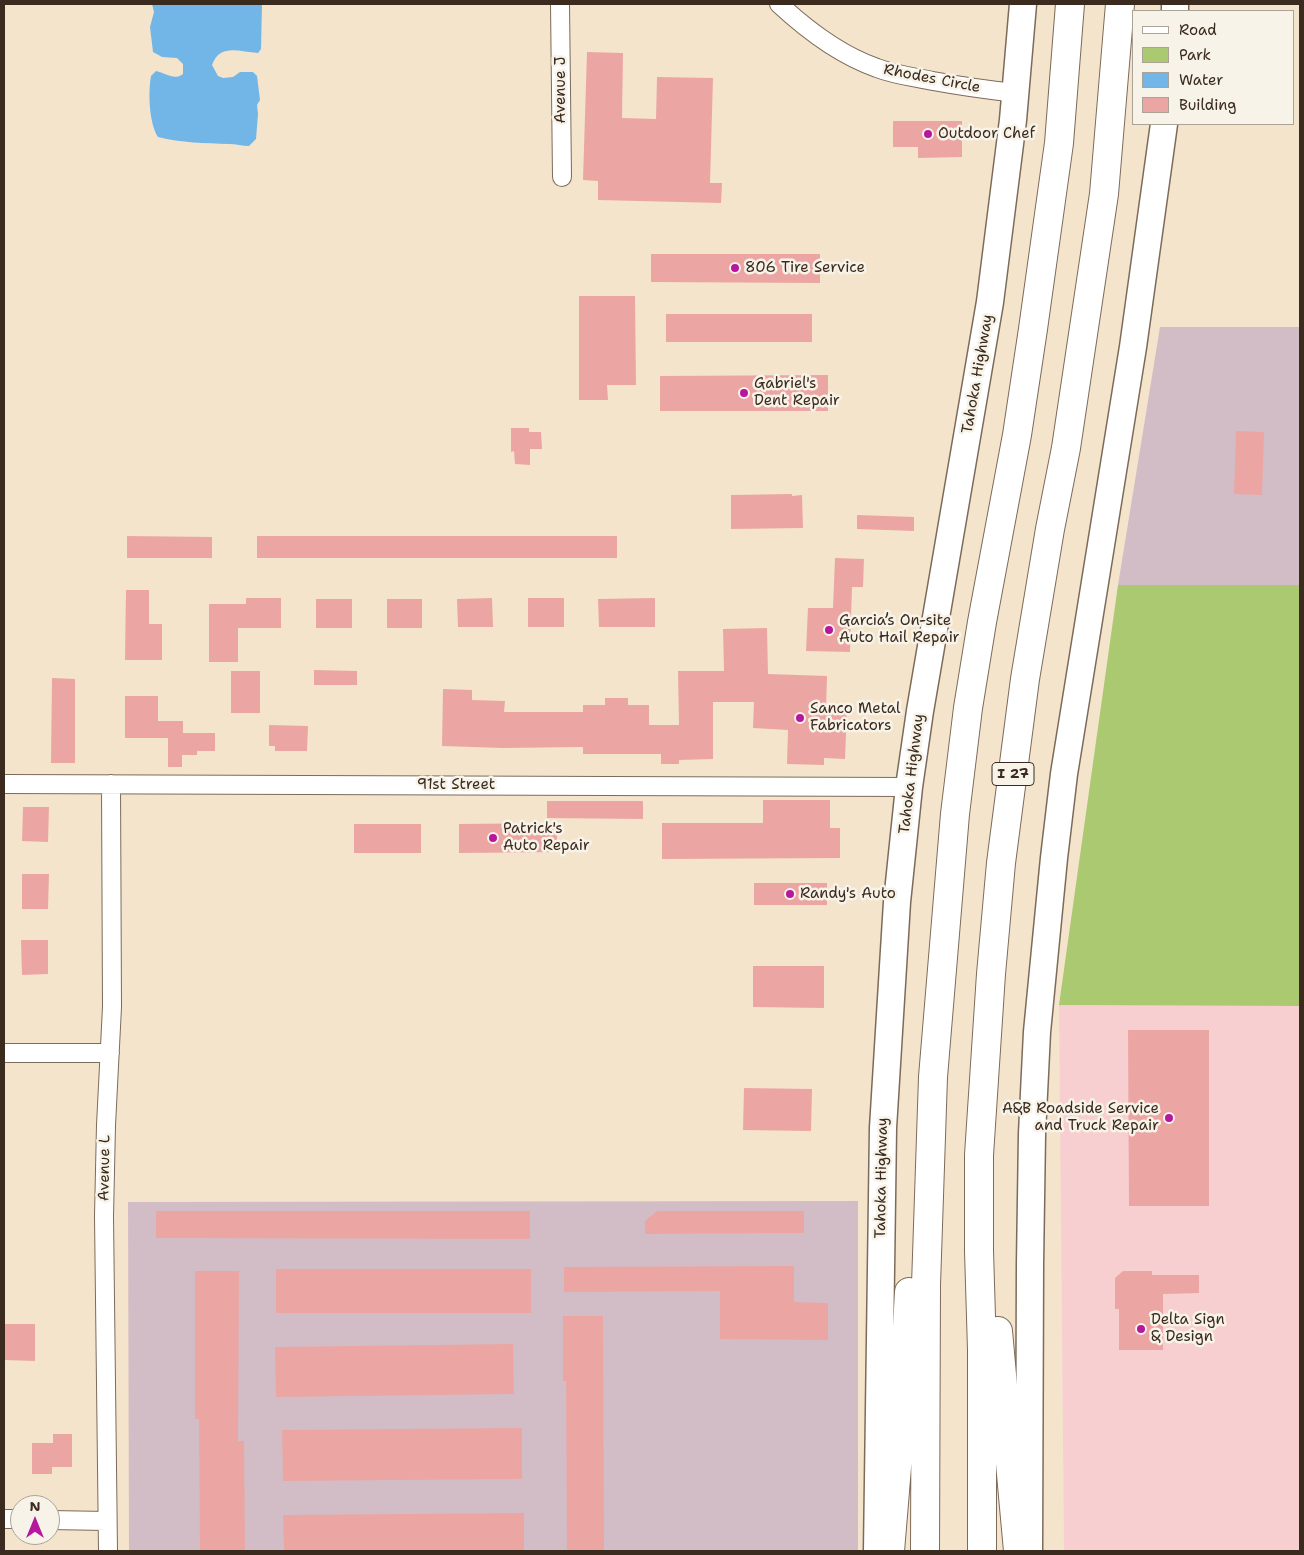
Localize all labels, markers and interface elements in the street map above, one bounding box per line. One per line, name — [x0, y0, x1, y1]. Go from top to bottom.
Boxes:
legend — [1132, 10, 1294, 125]
text: Road — [1179, 20, 1217, 40]
text: Park — [1179, 45, 1211, 65]
street label: Avenue J — [552, 57, 570, 123]
street label: Rhodes Circle — [882, 61, 982, 97]
text: Water — [1179, 70, 1223, 90]
text: Building — [1179, 95, 1236, 115]
place label: Outdoor Chef — [938, 125, 1035, 143]
marker: Outdoor Chef — [922, 128, 934, 140]
place label: 806 Tire Service — [745, 259, 865, 277]
marker: 806 Tire Service — [729, 262, 741, 274]
street label: Tahoka Highway — [959, 313, 997, 435]
place label: Gabriel's Dent Repair — [754, 375, 840, 410]
marker: Gabriel's Dent Repair — [738, 387, 750, 399]
place label: Garcia’s On-site Auto Hail Repair — [839, 612, 960, 647]
marker: Garcia’s On-site Auto Hail Repair — [823, 624, 835, 636]
place label: Sanco Metal Fabricators — [810, 700, 901, 735]
marker: Sanco Metal Fabricators — [794, 712, 806, 724]
street label: Tahoka Highway — [896, 713, 928, 835]
road number: I 27 — [992, 762, 1034, 786]
street label: 91st Street — [417, 776, 495, 794]
place label: Patrick's Auto Repair — [503, 820, 590, 855]
marker: Patrick's Auto Repair — [487, 832, 499, 844]
place label: Randy's Auto — [800, 885, 896, 903]
marker: Randy's Auto — [784, 888, 796, 900]
place label: A&B Roadside Service and Truck Repair — [1002, 1100, 1159, 1135]
marker: A&B Roadside Service and Truck Repair — [1163, 1112, 1175, 1124]
street label: Tahoka Highway — [872, 1117, 892, 1239]
street label: Avenue L — [95, 1135, 115, 1201]
place label: Delta Sign & Design — [1151, 1311, 1225, 1346]
marker: Delta Sign & Design — [1135, 1323, 1147, 1335]
north arrow — [10, 1495, 60, 1545]
text: N — [29, 1497, 41, 1515]

